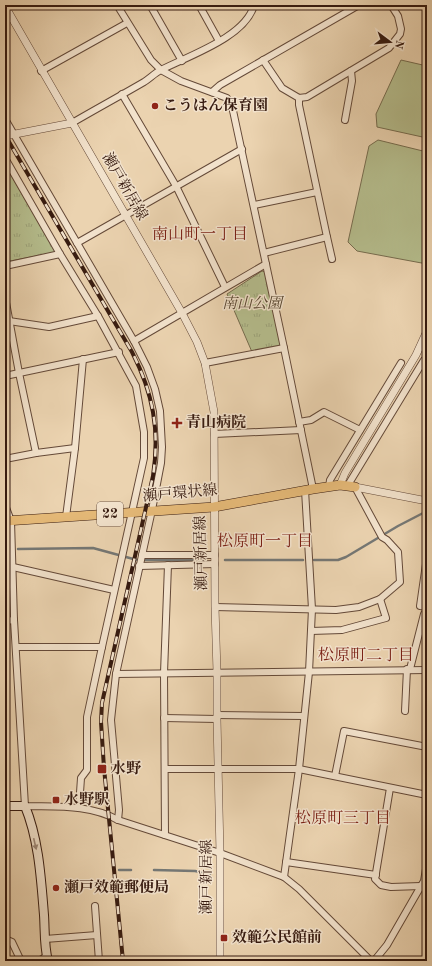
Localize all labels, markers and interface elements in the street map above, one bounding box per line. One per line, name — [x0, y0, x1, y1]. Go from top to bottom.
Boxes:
north arrow — [370, 22, 410, 62]
text: N — [392, 39, 405, 50]
place label: こうはん保育園 — [163, 97, 268, 114]
marker: こうはん保育園 — [150, 101, 160, 111]
street label: 瀬戸新居線 — [99, 150, 151, 223]
district label: 南山町一丁目 — [152, 225, 248, 243]
park label: 南山公園 — [222, 295, 285, 312]
place label: 青山病院 — [186, 414, 246, 431]
marker: 青山病院 — [171, 417, 183, 429]
street label: 瀬戸環状線 — [142, 481, 218, 505]
road number: 22 — [97, 502, 123, 526]
street label: 瀬戸新居線 — [192, 515, 210, 591]
district label: 松原町一丁目 — [217, 532, 313, 550]
district label: 松原町二丁目 — [318, 646, 414, 664]
place label: 水野 — [111, 760, 142, 777]
marker: 水野 — [96, 763, 108, 775]
place label: 水野駅 — [64, 791, 109, 808]
marker: 水野駅 — [51, 795, 61, 805]
district label: 松原町三丁目 — [295, 809, 391, 827]
one-way arrow — [33, 837, 39, 850]
street label: 瀬戸新居線 — [198, 839, 215, 915]
place label: 瀬戸效範郵便局 — [64, 879, 169, 896]
marker: 瀬戸效範郵便局 — [51, 883, 61, 893]
place label: 效範公民館前 — [232, 929, 322, 946]
marker: 效範公民館前 — [219, 933, 229, 943]

